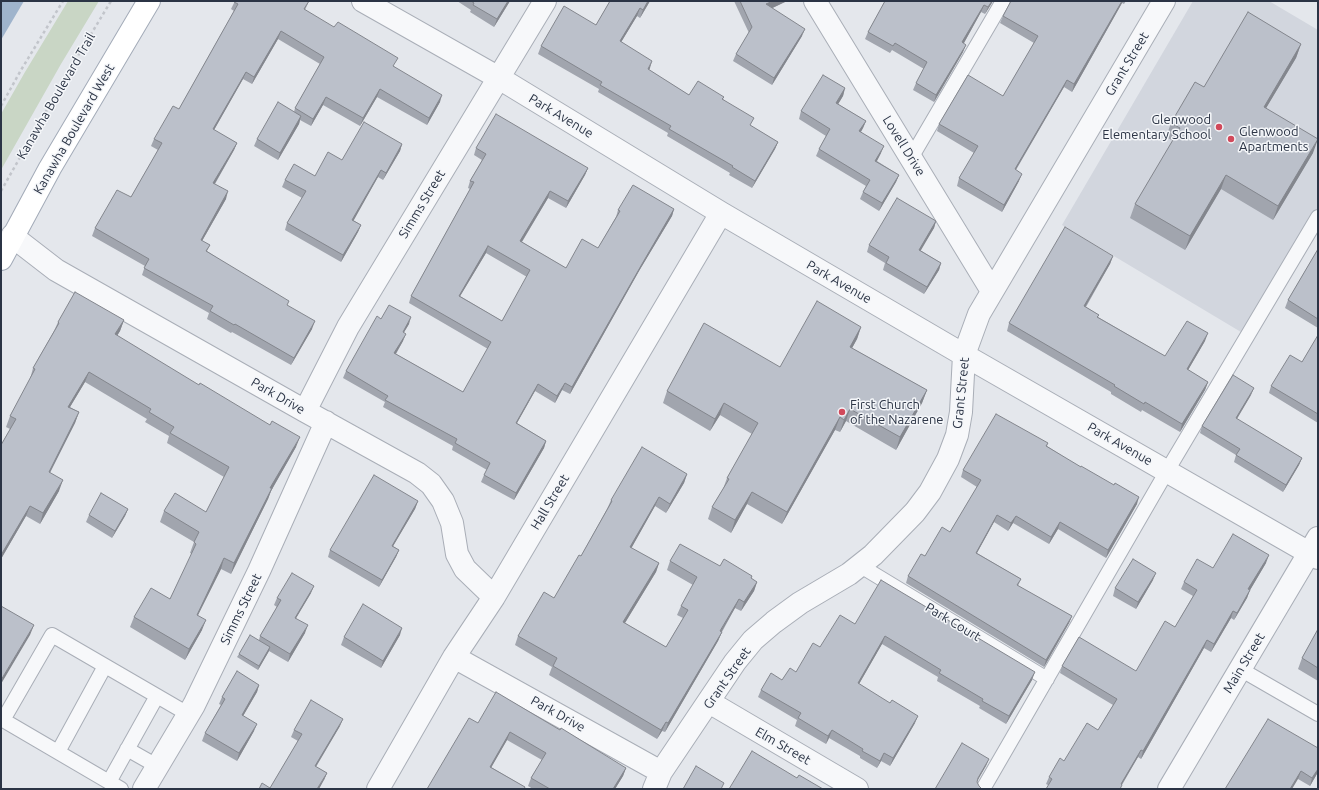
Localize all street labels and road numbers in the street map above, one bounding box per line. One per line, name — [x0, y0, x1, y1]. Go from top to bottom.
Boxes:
street label: Grant Street — [1102, 29, 1152, 99]
street label: Kanawha Boulevard Trail — [13, 30, 99, 162]
street label: Kanawha Boulevard West — [30, 61, 118, 197]
street label: Park Avenue — [526, 91, 596, 141]
street label: Lovell Drive — [879, 113, 929, 179]
street label: Simms Street — [395, 167, 449, 241]
street label: Park Avenue — [804, 257, 874, 307]
street label: Grant Street — [949, 356, 973, 430]
street label: Park Drive — [248, 374, 308, 418]
street label: Park Avenue — [1085, 419, 1155, 469]
street label: Hall Street — [527, 471, 573, 533]
street label: Simms Street — [217, 571, 265, 647]
street label: Park Court — [922, 599, 984, 645]
street label: Main Street — [1220, 630, 1268, 696]
street label: Grant Street — [700, 644, 754, 712]
street label: Park Drive — [528, 693, 588, 735]
street label: Elm Street — [753, 724, 813, 768]

